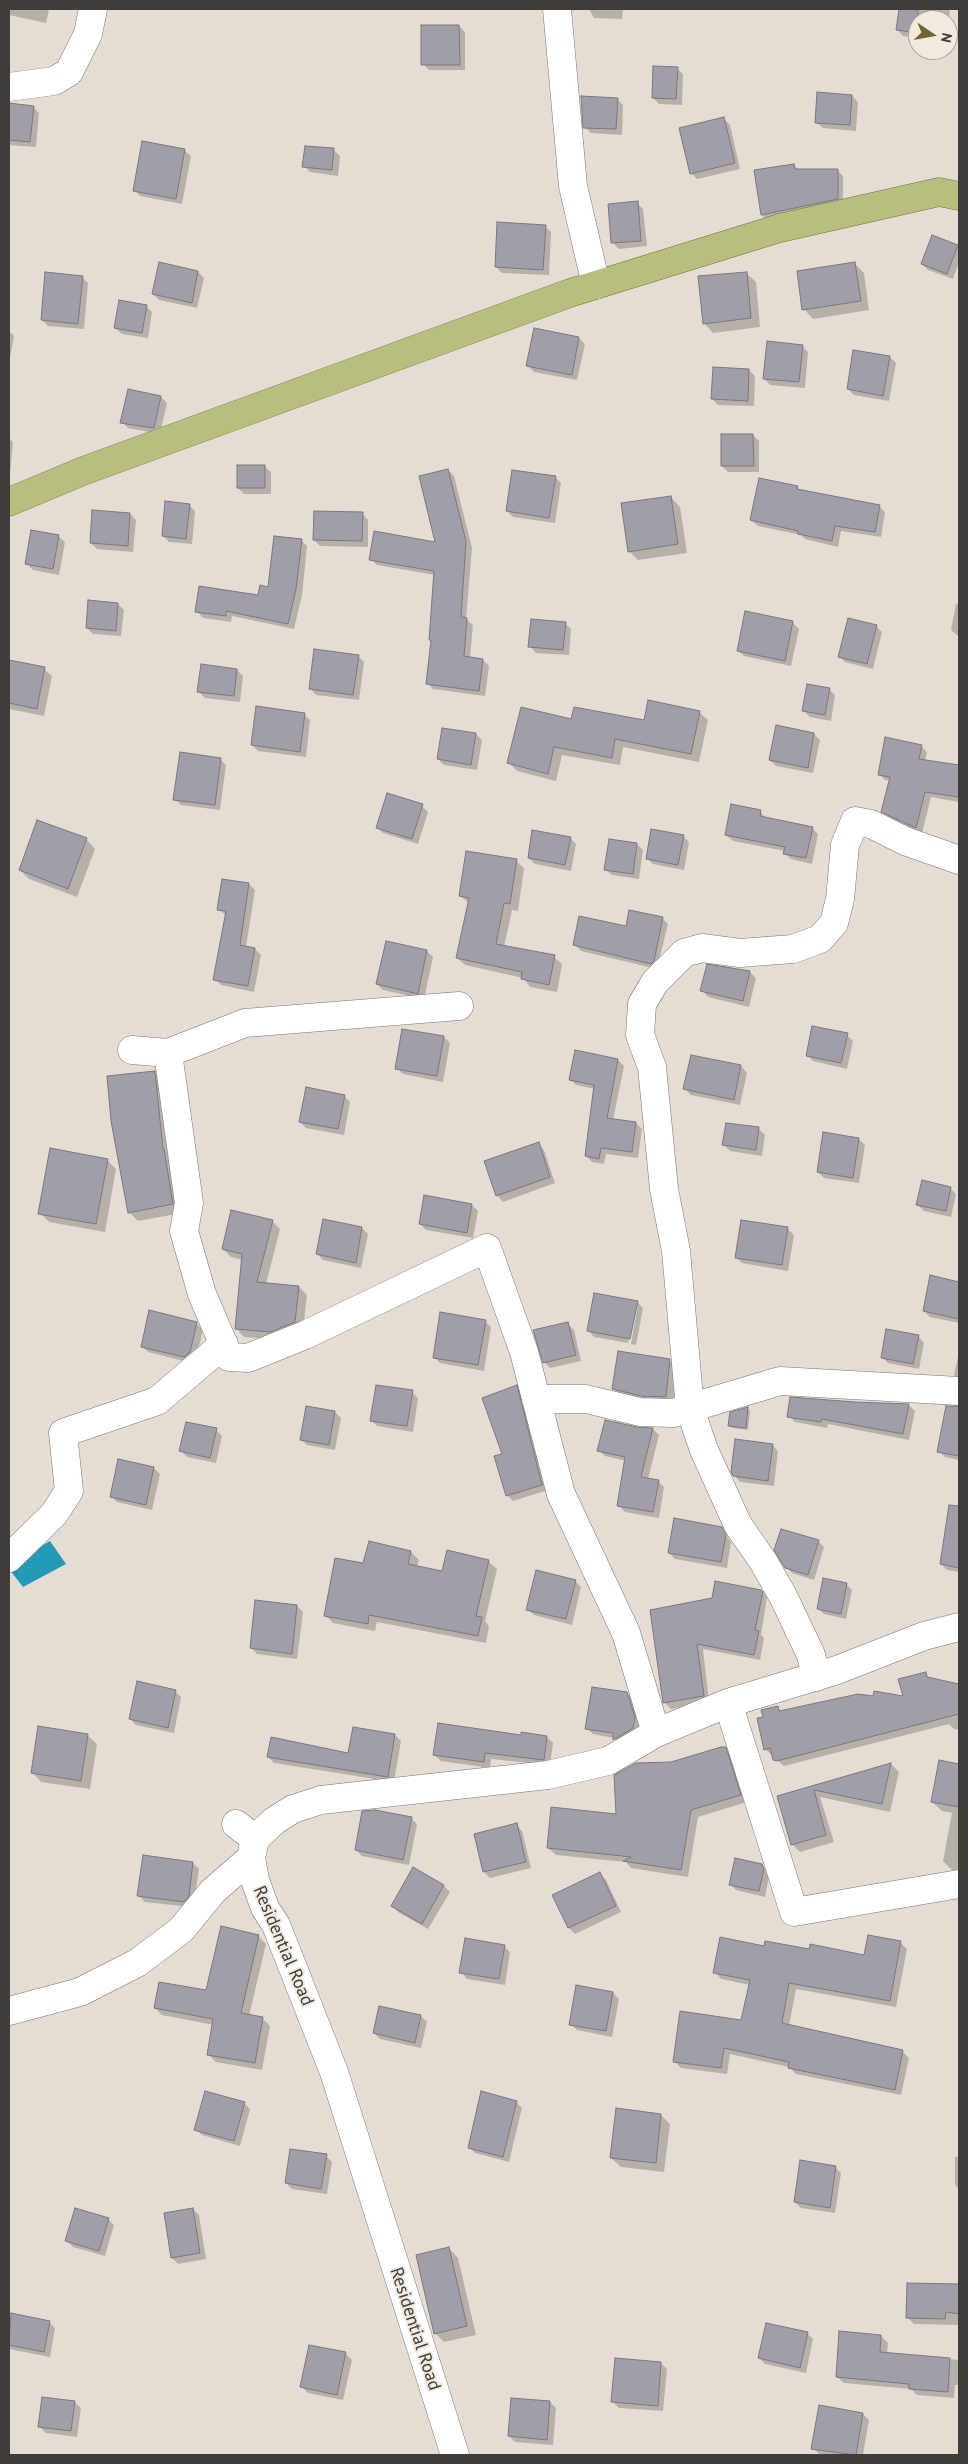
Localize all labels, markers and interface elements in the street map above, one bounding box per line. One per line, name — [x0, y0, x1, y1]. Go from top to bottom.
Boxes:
north arrow — [908, 10, 958, 60]
text: N — [937, 32, 956, 44]
street label: Residential Road — [248, 1883, 318, 2009]
street label: Residential Road — [385, 2265, 445, 2393]

